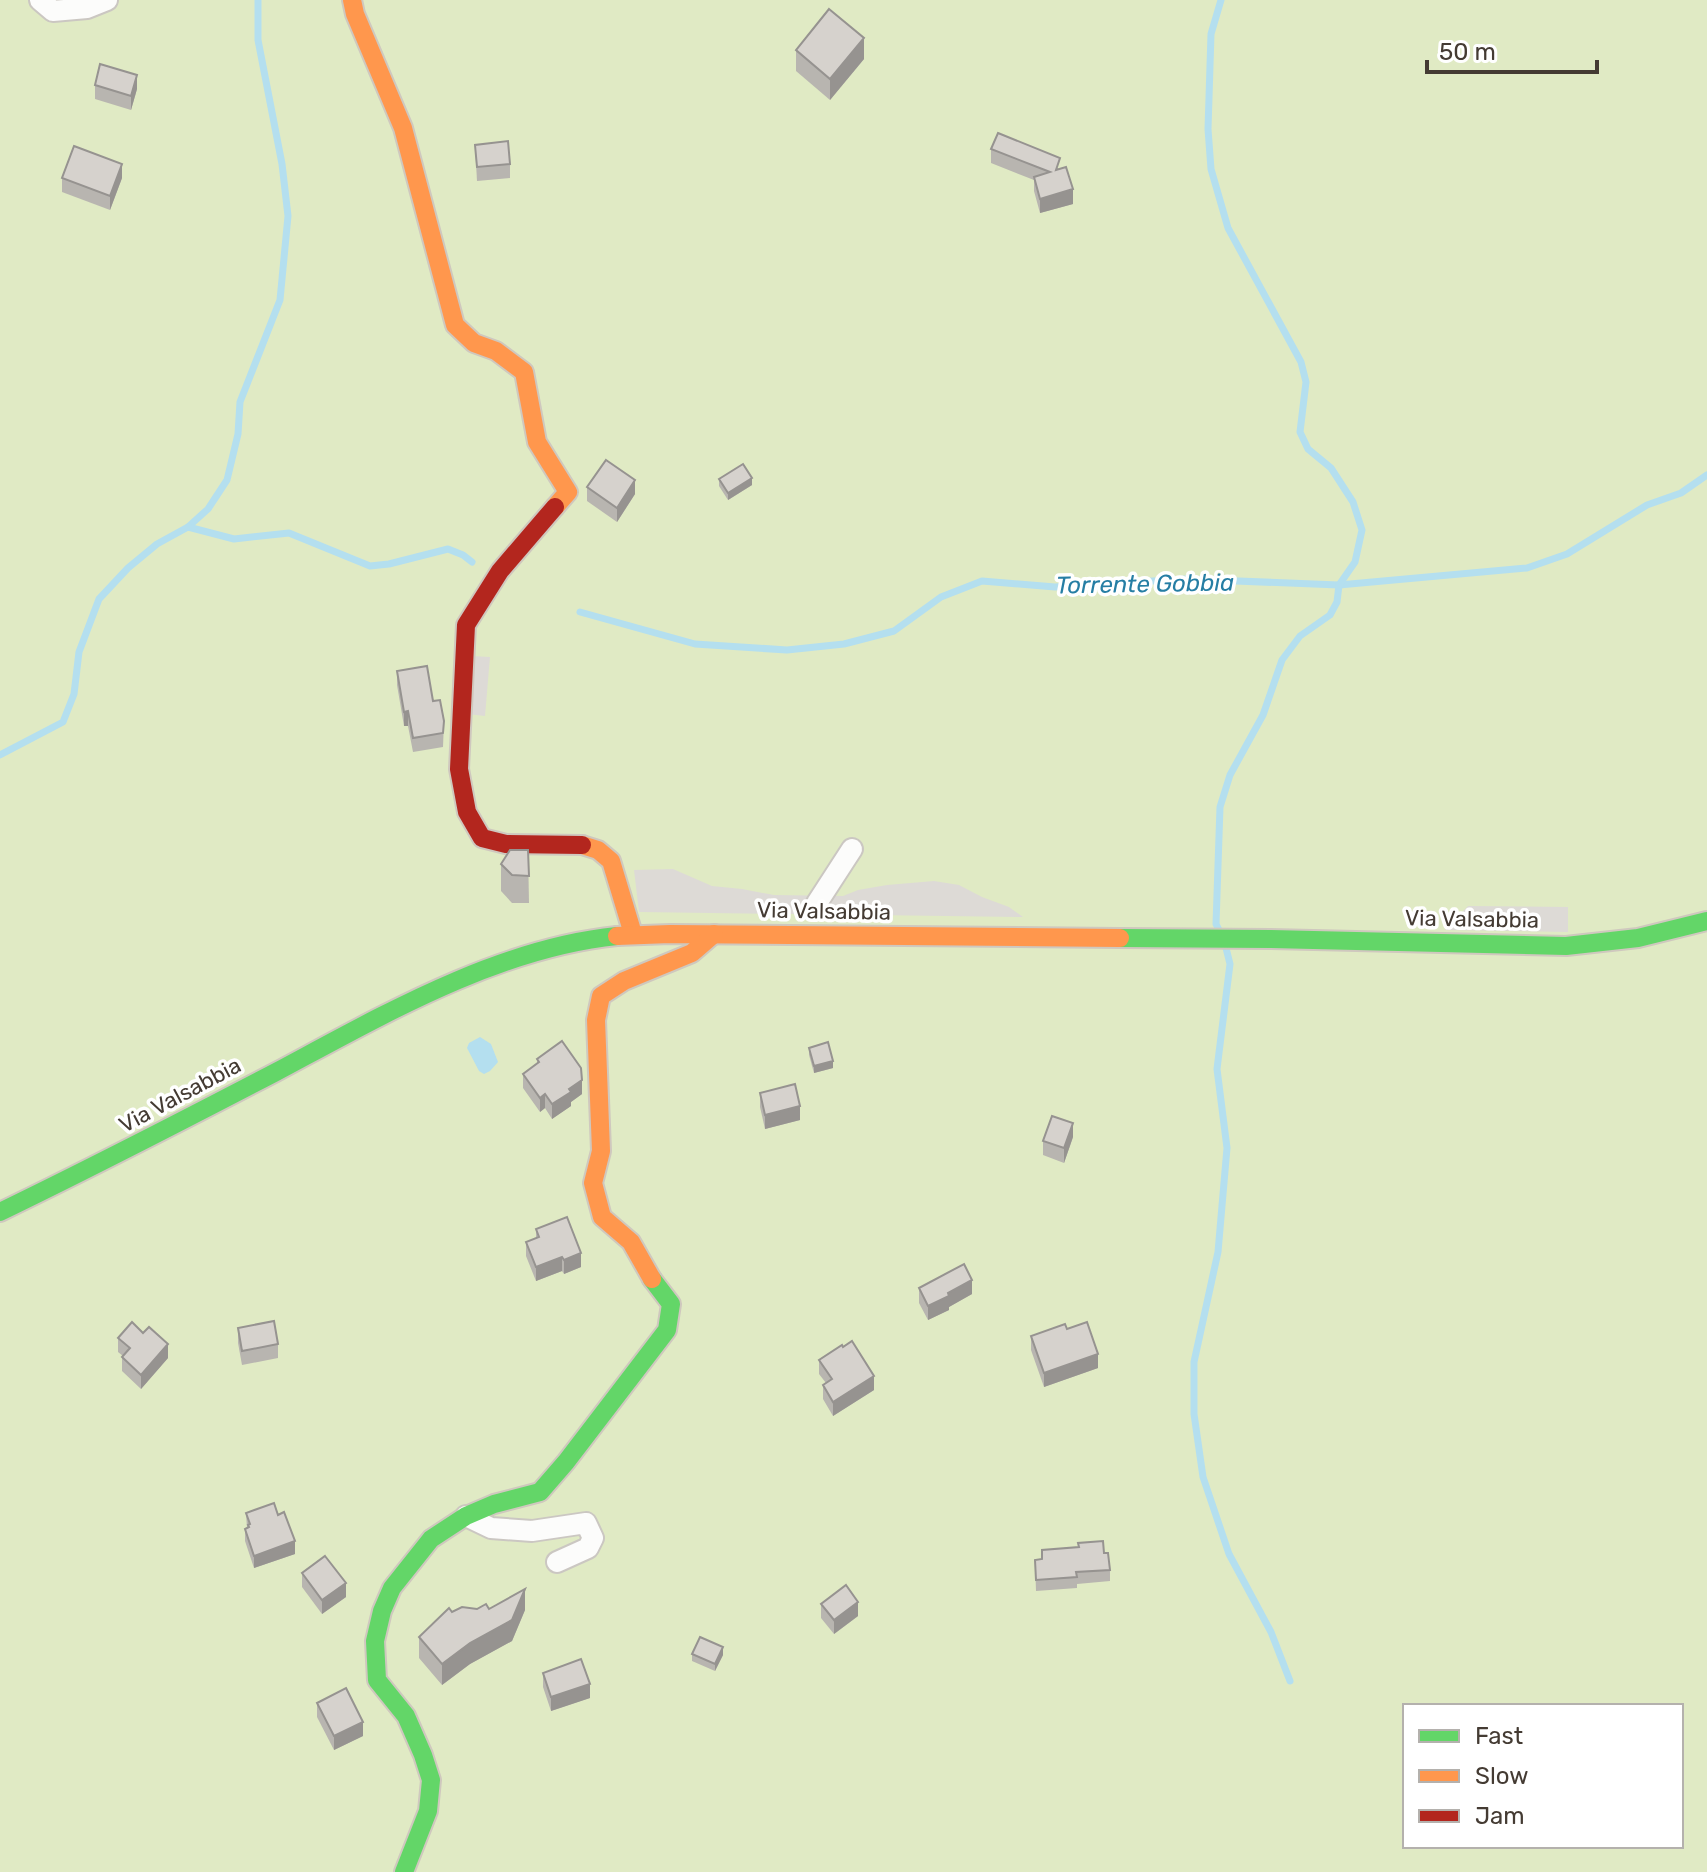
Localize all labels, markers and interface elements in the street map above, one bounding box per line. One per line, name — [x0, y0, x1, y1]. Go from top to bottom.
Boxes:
scale bar — [1427, 24, 1597, 74]
text: 50 m — [1439, 38, 1496, 66]
water label: Torrente Gobbia — [1056, 568, 1234, 600]
street label: Via Valsabbia — [757, 896, 891, 926]
street label: Via Valsabbia — [1405, 904, 1539, 934]
street label: Via Valsabbia — [114, 1052, 246, 1138]
legend — [1403, 1704, 1683, 1848]
text: Fast — [1475, 1722, 1523, 1750]
text: Slow — [1475, 1762, 1528, 1790]
text: Jam — [1475, 1802, 1525, 1830]

